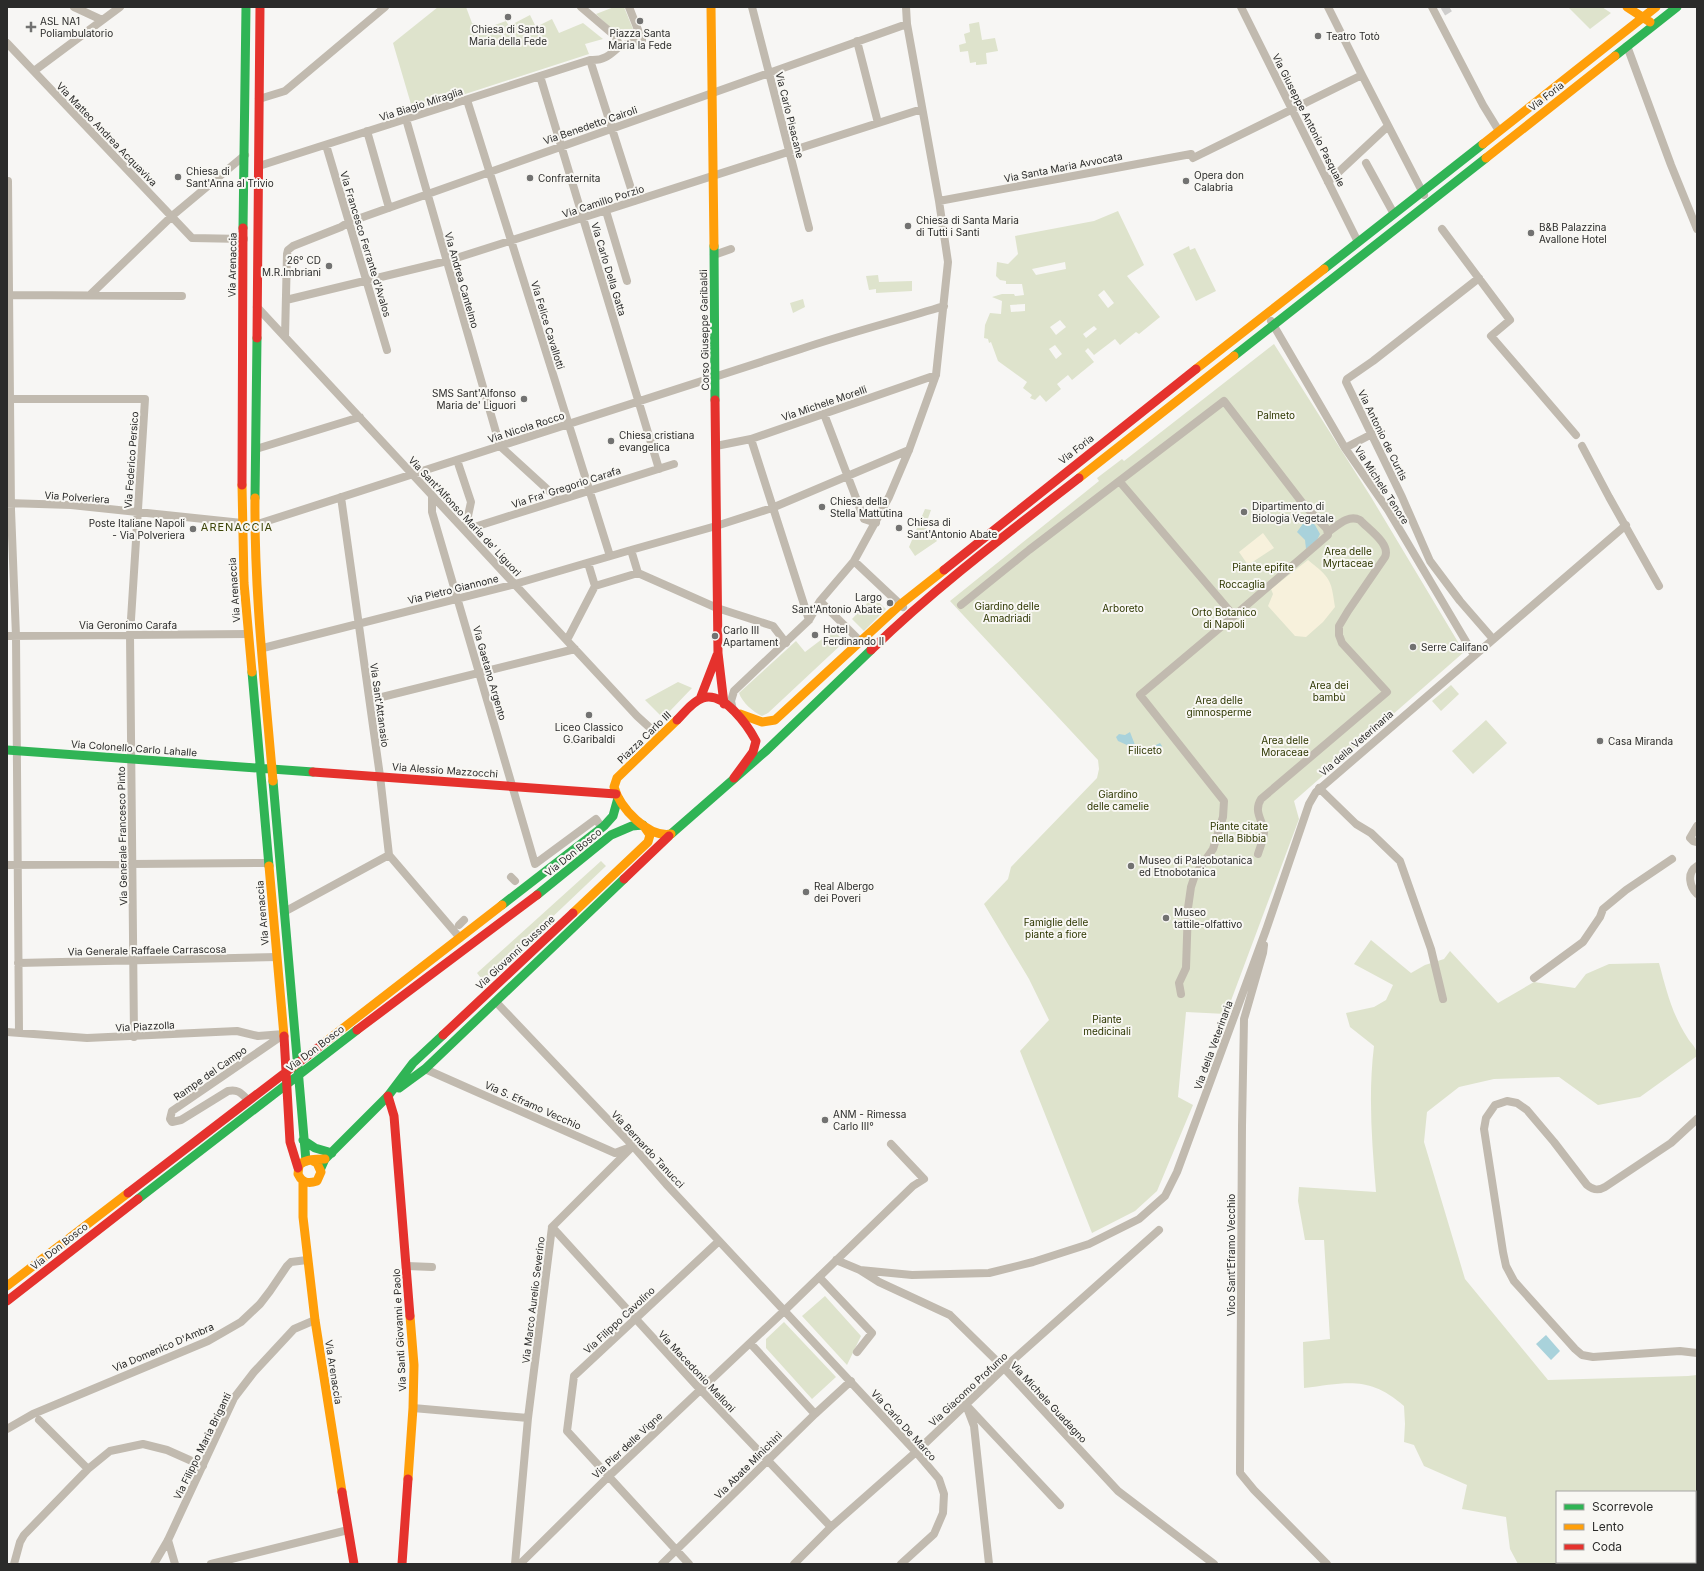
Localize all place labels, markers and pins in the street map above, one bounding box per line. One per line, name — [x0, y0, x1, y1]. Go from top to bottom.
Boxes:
marker: Chiesa di Santa Maria della Fede — [503, 12, 513, 22]
place label: ASL NA1 Poliambulatorio — [40, 15, 113, 39]
marker: Piazza Santa Maria la Fede — [635, 16, 645, 26]
marker: ASL NA1 Poliambulatorio — [25, 21, 37, 33]
place label: Chiesa di Santa Maria della Fede — [469, 23, 547, 47]
place label: Piazza Santa Maria la Fede — [608, 27, 672, 51]
place label: Teatro Totò — [1326, 30, 1380, 42]
marker: Teatro Totò — [1313, 31, 1323, 41]
place label: Chiesa di Sant'Anna al Trivio — [186, 165, 274, 189]
place label: Opera don Calabria — [1194, 169, 1244, 193]
marker: Chiesa di Sant'Anna al Trivio — [173, 172, 183, 182]
place label: Confraternita — [538, 172, 600, 184]
marker: Confraternita — [525, 173, 535, 183]
marker: Opera don Calabria — [1181, 176, 1191, 186]
place label: Chiesa di Santa Maria di Tutti i Santi — [916, 214, 1019, 238]
marker: Chiesa di Santa Maria di Tutti i Santi — [903, 221, 913, 231]
place label: B&B Palazzina Avallone Hotel — [1539, 221, 1607, 245]
marker: B&B Palazzina Avallone Hotel — [1526, 228, 1536, 238]
place label: 26° CD M.R.Imbriani — [262, 254, 321, 278]
marker: 26° CD M.R.Imbriani — [324, 261, 334, 271]
place label: SMS Sant'Alfonso Maria de' Liguori — [432, 387, 516, 411]
marker: SMS Sant'Alfonso Maria de' Liguori — [519, 394, 529, 404]
place label: Chiesa cristiana evangelica — [619, 429, 694, 453]
marker: Chiesa cristiana evangelica — [606, 436, 616, 446]
place label: Chiesa della Stella Mattutina — [830, 495, 903, 519]
place label: Dipartimento di Biologia Vegetale — [1252, 500, 1334, 524]
marker: Chiesa della Stella Mattutina — [817, 502, 827, 512]
marker: Dipartimento di Biologia Vegetale — [1239, 507, 1249, 517]
place label: Chiesa di Sant'Antonio Abate — [907, 516, 997, 540]
place label: Poste Italiane Napoli - Via Polveriera — [89, 517, 185, 541]
marker: Chiesa di Sant'Antonio Abate — [894, 523, 904, 533]
marker: Poste Italiane Napoli - Via Polveriera — [188, 524, 198, 534]
place label: Largo Sant'Antonio Abate — [792, 591, 882, 615]
marker: Largo Sant'Antonio Abate — [885, 598, 895, 608]
place label: Hotel Ferdinando II — [823, 623, 884, 647]
place label: Carlo III Apartament — [723, 624, 779, 648]
marker: Hotel Ferdinando II — [810, 630, 820, 640]
marker: Carlo III Apartament — [710, 631, 720, 641]
place label: Serre Califano — [1421, 641, 1488, 653]
marker: Serre Califano — [1408, 642, 1418, 652]
marker: Liceo Classico G.Garibaldi — [584, 710, 594, 720]
place label: Liceo Classico G.Garibaldi — [555, 721, 623, 745]
place label: Casa Miranda — [1608, 735, 1673, 747]
marker: Casa Miranda — [1595, 736, 1605, 746]
place label: Museo di Paleobotanica ed Etnobotanica — [1139, 854, 1252, 878]
marker: Museo di Paleobotanica ed Etnobotanica — [1126, 861, 1136, 871]
place label: Real Albergo dei Poveri — [814, 880, 874, 904]
marker: Real Albergo dei Poveri — [801, 887, 811, 897]
place label: Museo tattile-olfattivo — [1174, 906, 1242, 930]
marker: Museo tattile-olfattivo — [1161, 913, 1171, 923]
place label: ANM - Rimessa Carlo III° — [833, 1108, 906, 1132]
marker: ANM - Rimessa Carlo III° — [820, 1115, 830, 1125]

